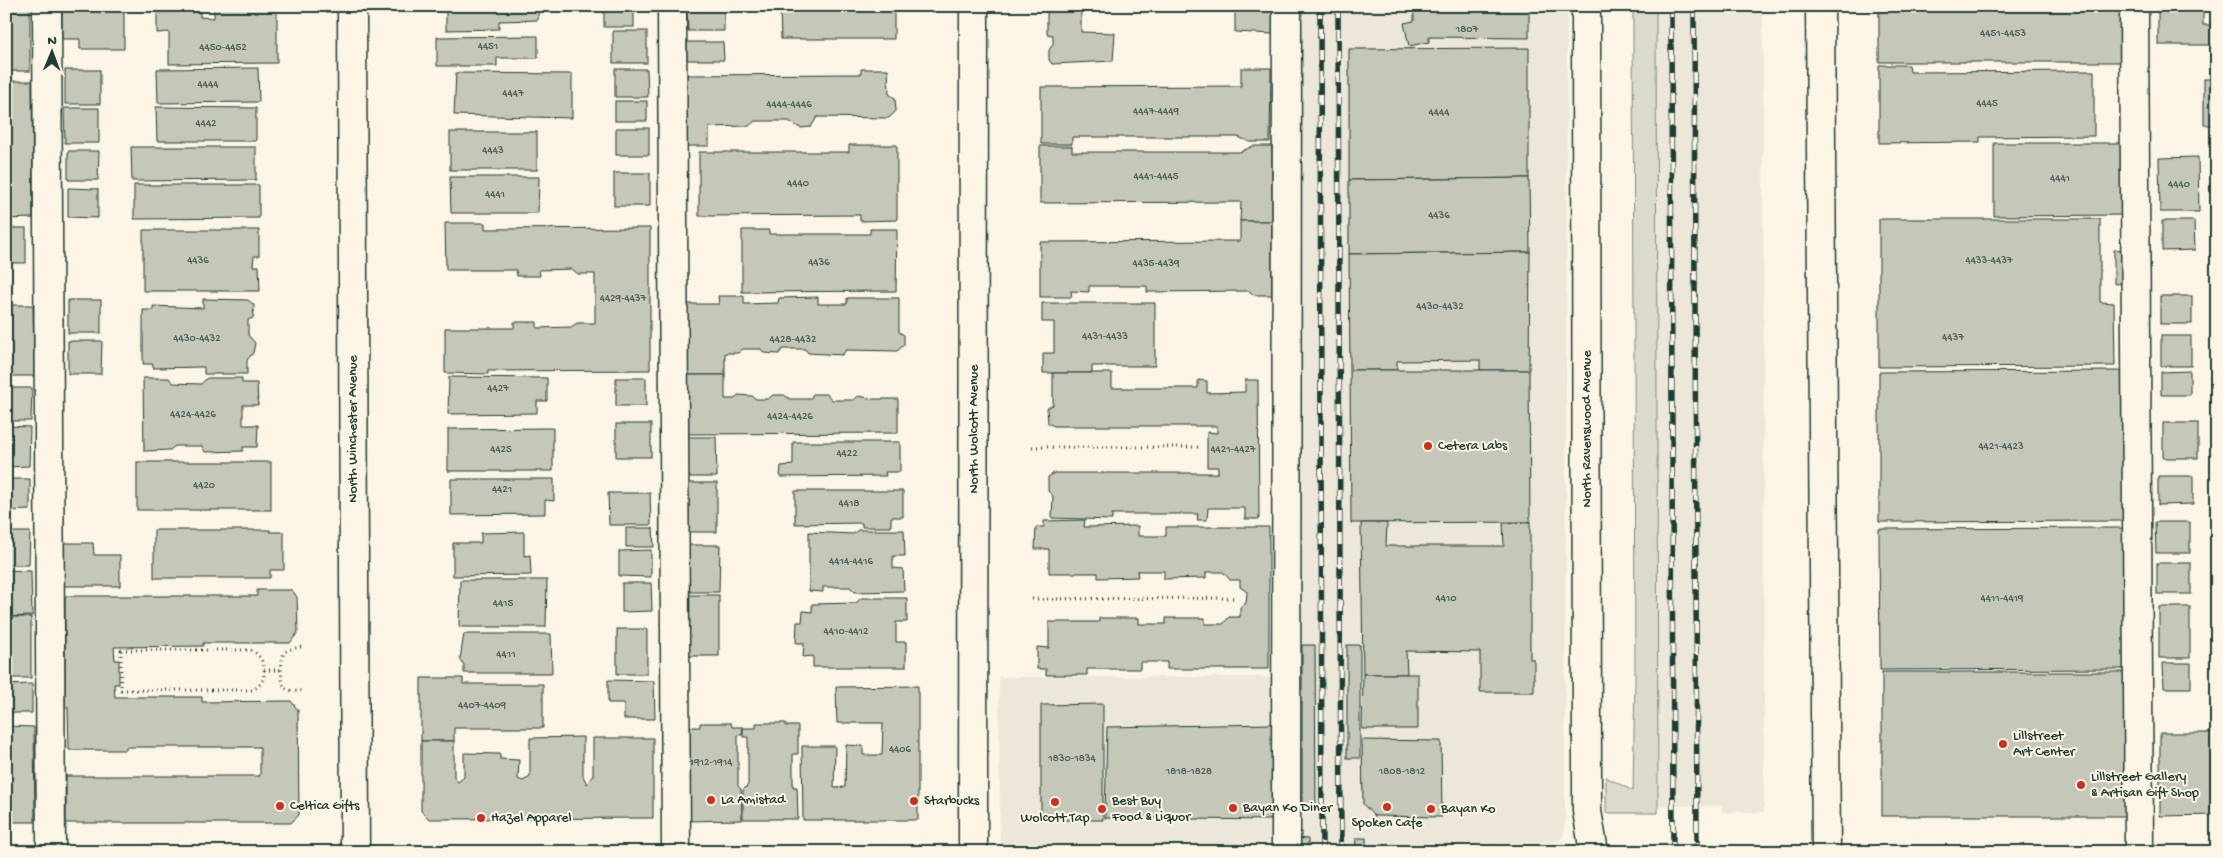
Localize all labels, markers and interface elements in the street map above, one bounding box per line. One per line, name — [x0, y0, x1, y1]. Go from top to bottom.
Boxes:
house number: 1807 — [1455, 24, 1478, 36]
north arrow — [28, 28, 78, 78]
house number: 4451-4453 — [1980, 28, 2026, 40]
text: N — [47, 33, 57, 50]
house number: 4451 — [478, 41, 498, 53]
house number: 4450-4452 — [199, 42, 247, 54]
house number: 4444 — [198, 79, 219, 91]
house number: 4447 — [502, 88, 524, 100]
house number: 4445 — [1976, 98, 1998, 110]
house number: 4444-4446 — [766, 99, 812, 111]
house number: 4447-4449 — [1133, 106, 1179, 118]
house number: 4444 — [1429, 107, 1450, 119]
house number: 4442 — [195, 118, 217, 130]
house number: 4443 — [482, 145, 504, 157]
house number: 4441-4445 — [1134, 171, 1179, 183]
house number: 4441 — [2050, 173, 2070, 185]
house number: 4440 — [787, 178, 809, 190]
house number: 4440 — [2168, 179, 2190, 191]
house number: 4441 — [485, 189, 505, 201]
house number: 4436 — [1428, 210, 1450, 222]
house number: 4436 — [187, 255, 209, 267]
house number: 4433-4437 — [1965, 255, 2013, 267]
house number: 4436 — [808, 257, 830, 269]
house number: 4435-4439 — [1133, 258, 1180, 270]
house number: 4429-4437 — [600, 293, 647, 305]
house number: 4430-4432 — [1416, 301, 1464, 313]
house number: 4431-4433 — [1082, 331, 1128, 343]
house number: 4437 — [1942, 332, 1964, 344]
house number: 4430-4432 — [173, 333, 221, 345]
house number: 4428-4432 — [770, 334, 817, 346]
street label: North Ravenswood Avenue — [1579, 350, 1596, 508]
street label: North Winchester Avenue — [345, 354, 362, 503]
street label: North Wolcott Avenue — [966, 364, 983, 494]
house number: 4427 — [487, 383, 509, 395]
house number: 4424-4426 — [170, 409, 216, 421]
house number: 4424-4426 — [767, 411, 813, 423]
place label: Cetera Labs — [1438, 438, 1508, 455]
marker: Cetera Labs — [1422, 440, 1434, 452]
house number: 4421-4423 — [1978, 441, 2024, 453]
house number: 4425 — [490, 444, 512, 456]
house number: 4421-4427 — [1210, 444, 1256, 456]
house number: 4422 — [836, 448, 858, 460]
house number: 4420 — [193, 480, 215, 492]
house number: 4421 — [492, 484, 512, 496]
house number: 4418 — [839, 498, 859, 510]
house number: 4414-4416 — [829, 556, 873, 568]
house number: 4410 — [1435, 593, 1457, 605]
house number: 4411-4419 — [1980, 593, 2024, 605]
house number: 4415 — [493, 598, 514, 610]
house number: 4410-4412 — [824, 626, 869, 638]
house number: 4411 — [496, 649, 516, 661]
house number: 4407-4409 — [458, 700, 506, 712]
place label: Lillstreet Art Center — [2013, 728, 2076, 761]
marker: Lillstreet Art Center — [1997, 738, 2009, 750]
house number: 4406 — [889, 744, 912, 756]
house number: 1830-1834 — [1047, 753, 1096, 765]
house number: 1912-1914 — [689, 757, 733, 769]
house number: 1818-1828 — [1165, 766, 1212, 778]
house number: 1808-1812 — [1378, 766, 1426, 778]
place label: Lillstreet Gallery & Artisan Gift Shop — [2091, 769, 2199, 802]
marker: Lillstreet Gallery & Artisan Gift Shop — [2075, 779, 2087, 791]
place label: La Amistad — [721, 792, 787, 809]
place label: Starbucks — [924, 793, 980, 810]
place label: Best Buy Food & Liquor — [1111, 793, 1191, 826]
marker: La Amistad — [705, 794, 717, 806]
marker: Starbucks — [908, 795, 920, 807]
marker: Wolcott Tap — [1049, 796, 1061, 808]
place label: Celtica Gifts — [290, 798, 360, 815]
marker: Celtica Gifts — [274, 800, 286, 812]
place label: Bayan Ko Diner — [1242, 800, 1333, 817]
marker: Spoken Cafe — [1381, 801, 1393, 813]
place label: Bayan Ko — [1440, 801, 1496, 818]
marker: Bayan Ko Diner — [1227, 802, 1239, 814]
marker: Best Buy Food & Liquor — [1096, 803, 1108, 815]
marker: Bayan Ko — [1425, 803, 1437, 815]
place label: Hazel Apparel — [491, 810, 572, 827]
place label: Wolcott Tap — [1020, 810, 1090, 827]
marker: Hazel Apparel — [475, 812, 487, 824]
place label: Spoken Cafe — [1352, 815, 1423, 832]

